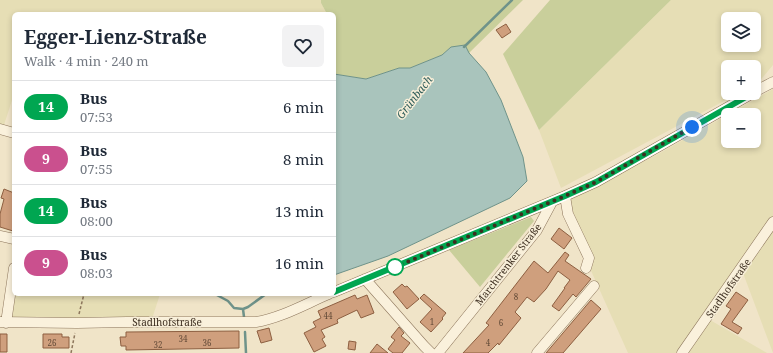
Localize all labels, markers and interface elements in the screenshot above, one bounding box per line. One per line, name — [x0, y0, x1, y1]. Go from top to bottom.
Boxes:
map controls — [721, 12, 761, 148]
button: layers — [721, 12, 761, 52]
text: Egger-Lienz-Straße — [24, 24, 207, 50]
button: heart — [282, 25, 324, 67]
text: Walk · 4 min · 240 m — [24, 52, 149, 70]
button: + — [721, 60, 761, 100]
water label: Grünbach — [392, 72, 436, 122]
text: Bus — [80, 88, 107, 108]
text: 14 — [38, 97, 54, 116]
text: 6 min — [283, 97, 324, 117]
text: 07:53 — [80, 108, 113, 126]
button: − — [721, 108, 761, 148]
your location — [682, 117, 702, 137]
text: Bus — [80, 140, 107, 160]
text: 9 — [42, 149, 50, 168]
text: 8 min — [283, 149, 324, 169]
text: 07:55 — [80, 160, 113, 178]
text: Bus — [80, 192, 107, 212]
text: 14 — [38, 201, 54, 220]
text: 13 min — [275, 201, 324, 221]
text: 08:00 — [80, 212, 113, 230]
street label: Marchtrenker Straße — [472, 220, 544, 308]
text: Bus — [80, 244, 107, 264]
text: 9 — [42, 253, 50, 272]
text: 16 min — [275, 253, 324, 273]
street label: Stadlhofstraße — [702, 255, 754, 321]
unlabelled marker — [386, 258, 404, 276]
text: 08:03 — [80, 264, 113, 282]
house number: 8 — [514, 291, 519, 302]
house number: 44 — [324, 310, 333, 321]
street label: Stadlhofstraße — [132, 315, 202, 329]
house number: 1 — [430, 316, 434, 327]
house number: 6 — [499, 317, 504, 328]
house number: 34 — [179, 333, 188, 344]
house number: 26 — [48, 337, 57, 348]
house number: 36 — [203, 337, 212, 348]
house number: 4 — [486, 337, 491, 348]
house number: 32 — [154, 339, 162, 350]

